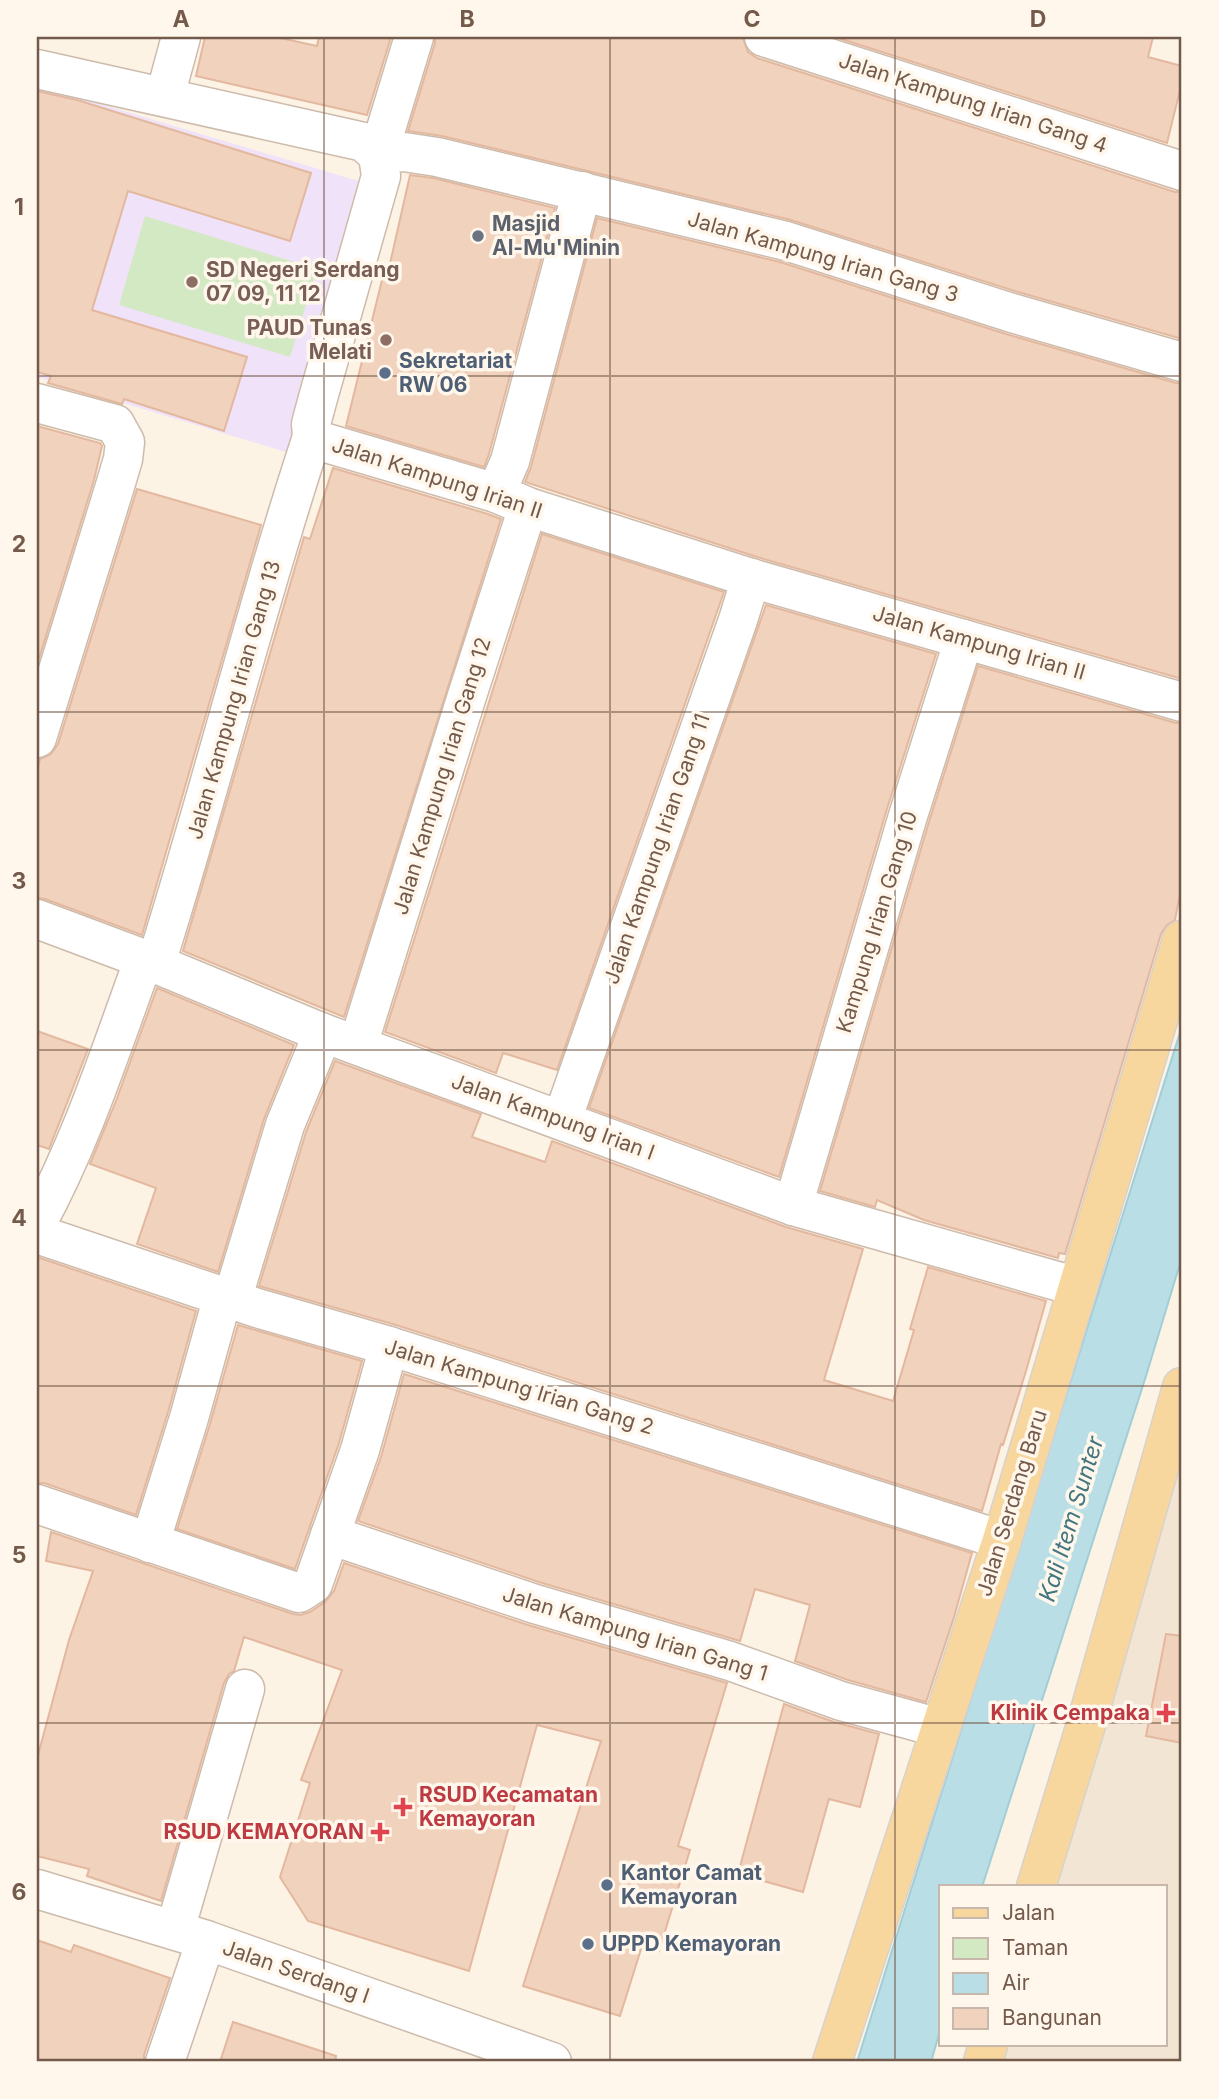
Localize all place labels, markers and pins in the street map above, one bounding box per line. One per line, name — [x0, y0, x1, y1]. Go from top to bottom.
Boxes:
place label: Masjid Al-Mu'Minin — [492, 211, 620, 260]
marker: Masjid Al-Mu'Minin — [470, 228, 486, 244]
place label: SD Negeri Serdang 07 09, 11 12 — [206, 257, 400, 306]
marker: SD Negeri Serdang 07 09, 11 12 — [184, 274, 200, 290]
place label: PAUD Tunas Melati — [247, 315, 372, 364]
marker: PAUD Tunas Melati — [378, 332, 394, 348]
place label: Sekretariat RW 06 — [399, 348, 513, 397]
marker: Sekretariat RW 06 — [377, 365, 393, 381]
place label: Klinik Cempaka — [990, 1700, 1150, 1725]
marker: Klinik Cempaka — [1156, 1703, 1176, 1723]
place label: RSUD Kecamatan Kemayoran — [419, 1782, 598, 1831]
marker: RSUD Kecamatan Kemayoran — [393, 1797, 413, 1817]
place label: RSUD KEMAYORAN — [163, 1819, 364, 1844]
marker: RSUD KEMAYORAN — [370, 1822, 390, 1842]
place label: Kantor Camat Kemayoran — [621, 1860, 762, 1909]
marker: Kantor Camat Kemayoran — [599, 1877, 615, 1893]
place label: UPPD Kemayoran — [602, 1931, 781, 1956]
marker: UPPD Kemayoran — [580, 1936, 596, 1952]

